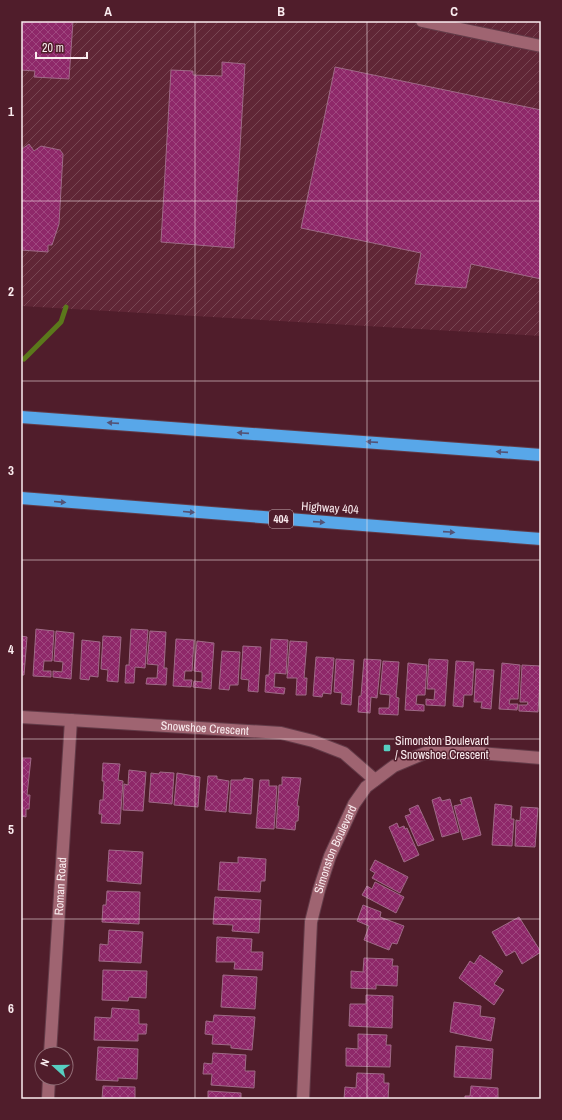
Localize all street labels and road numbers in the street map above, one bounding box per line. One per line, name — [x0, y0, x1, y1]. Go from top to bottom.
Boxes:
street label: Highway 404 — [301, 498, 360, 518]
road number: 404 — [269, 510, 293, 528]
street label: Snowshoe Crescent — [160, 718, 249, 739]
street label: Simonston Boulevard — [310, 802, 360, 895]
street label: Roman Road — [51, 857, 70, 916]

